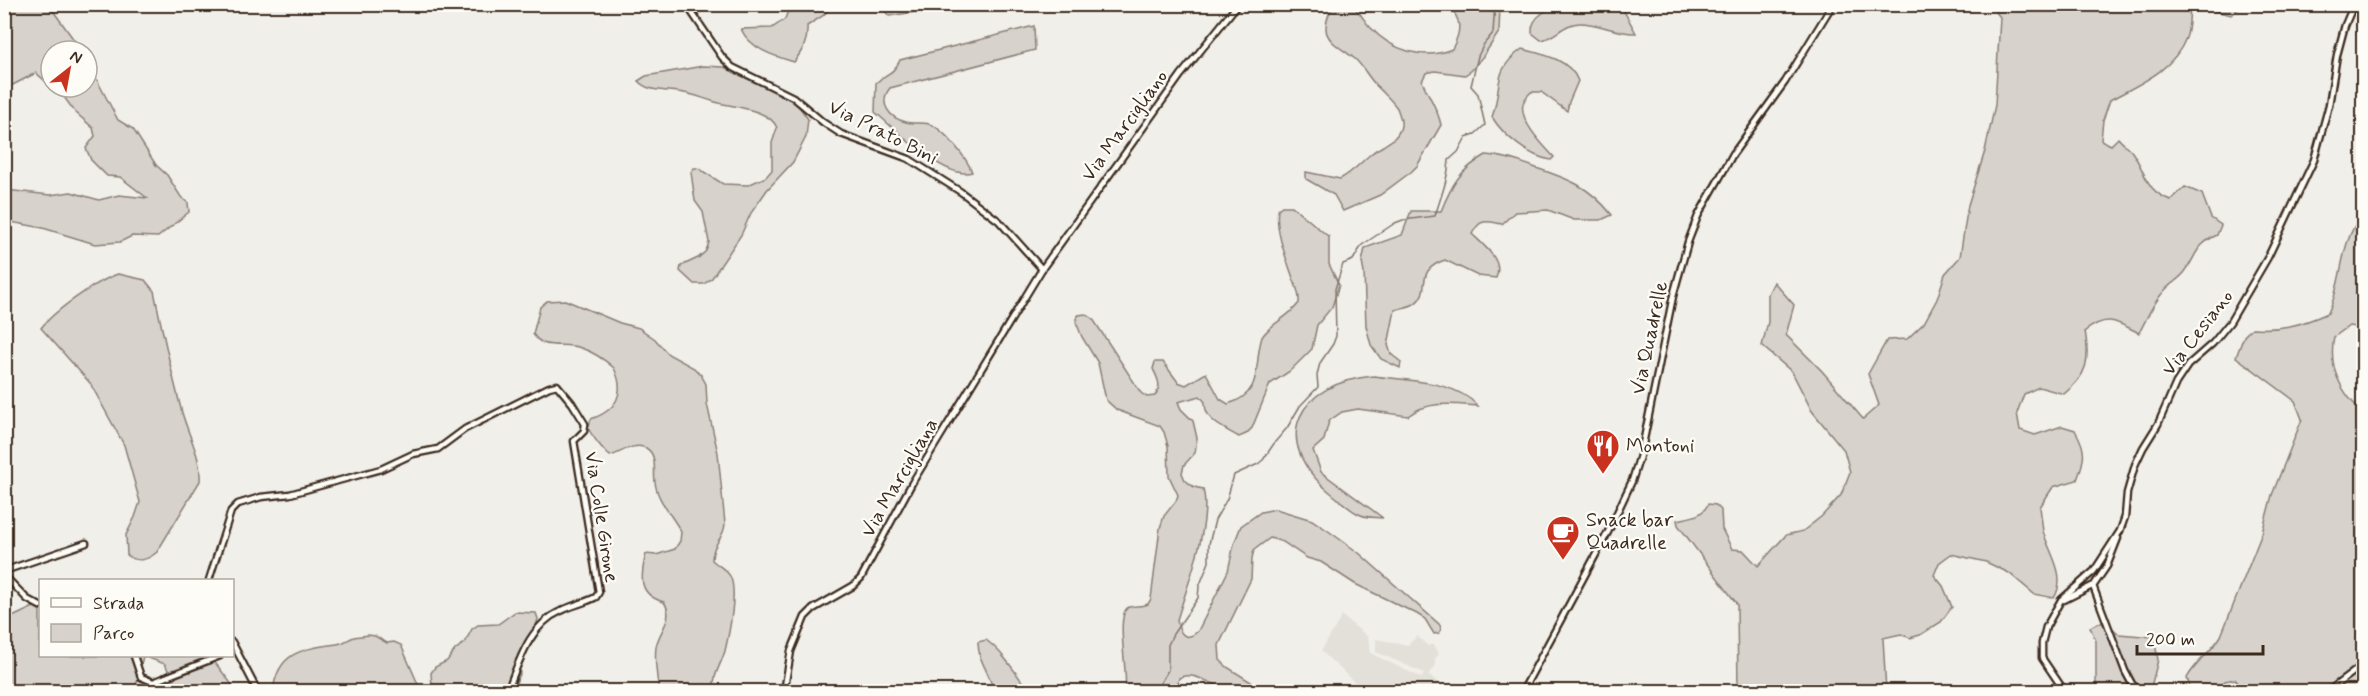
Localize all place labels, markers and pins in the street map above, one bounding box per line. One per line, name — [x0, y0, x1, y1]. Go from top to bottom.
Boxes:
restaurant icon: Montoni — [1585, 428, 1621, 475]
place label: Montoni — [1626, 433, 1694, 460]
place label: Snack bar Quadrelle — [1586, 507, 1674, 557]
cafe icon: Snack bar Quadrelle — [1545, 514, 1581, 561]

